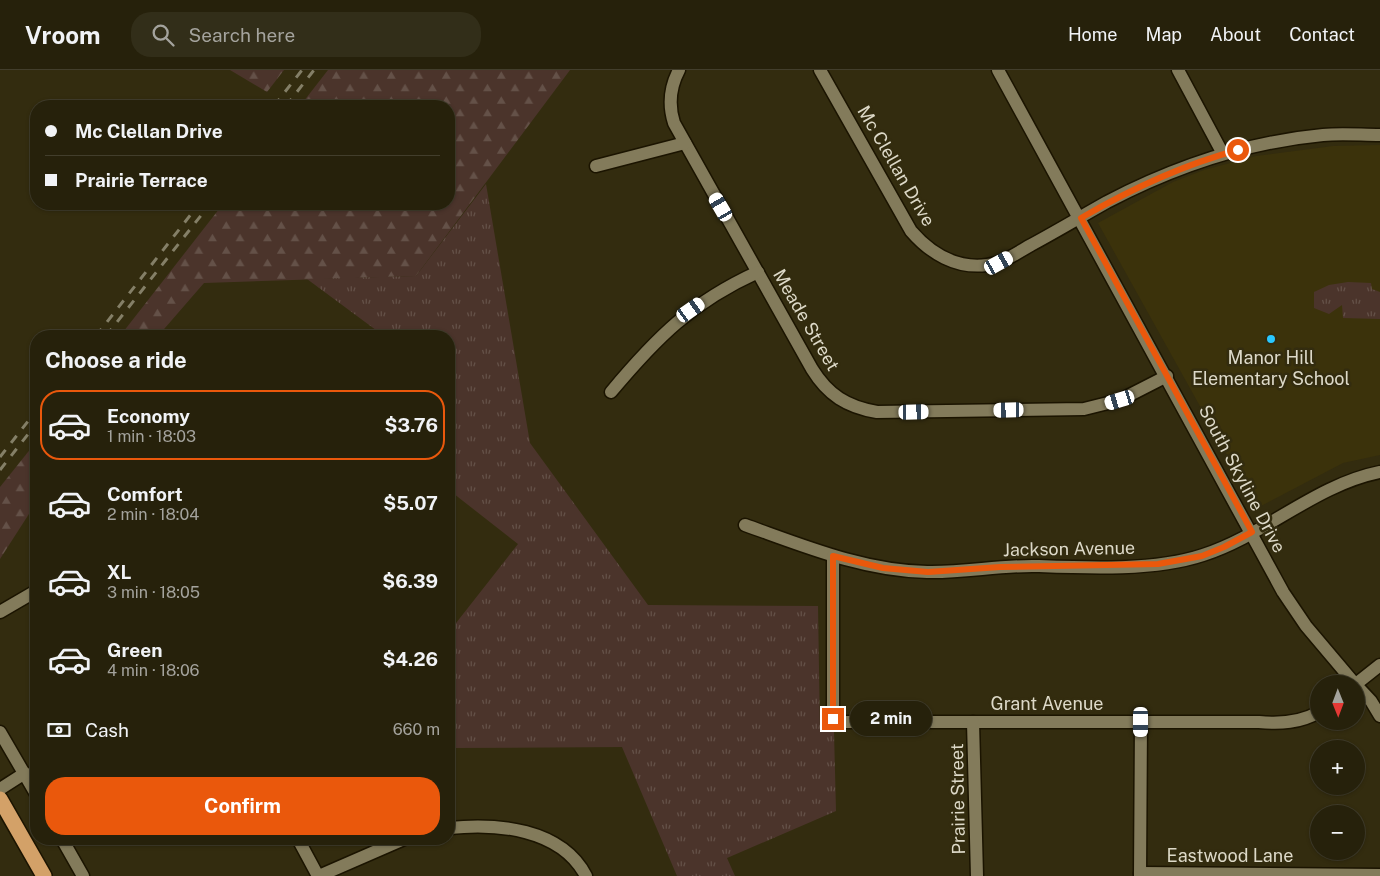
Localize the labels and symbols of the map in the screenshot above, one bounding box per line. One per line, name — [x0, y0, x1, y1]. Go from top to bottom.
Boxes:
street label: Mc Clellan Drive — [853, 102, 939, 230]
route start — [1227, 139, 1249, 161]
car — [707, 190, 734, 224]
car — [982, 249, 1015, 277]
street label: Meade Street — [769, 265, 844, 374]
car — [674, 295, 707, 325]
marker: Manor Hill Elementary School — [1265, 333, 1277, 345]
place label: Manor Hill Elementary School — [1192, 347, 1350, 389]
car — [1103, 388, 1136, 412]
street label: South Skyline Drive — [1195, 401, 1290, 556]
car — [993, 402, 1024, 418]
car — [898, 404, 929, 420]
street label: Jackson Avenue — [1003, 537, 1135, 560]
north arrow — [1310, 675, 1365, 730]
street label: Grant Avenue — [990, 693, 1104, 714]
callout: 2 min — [850, 702, 933, 736]
car — [1133, 707, 1148, 737]
route end — [822, 708, 844, 730]
street label: Prairie Street — [946, 743, 969, 855]
street label: Eastwood Lane — [1167, 845, 1293, 866]

